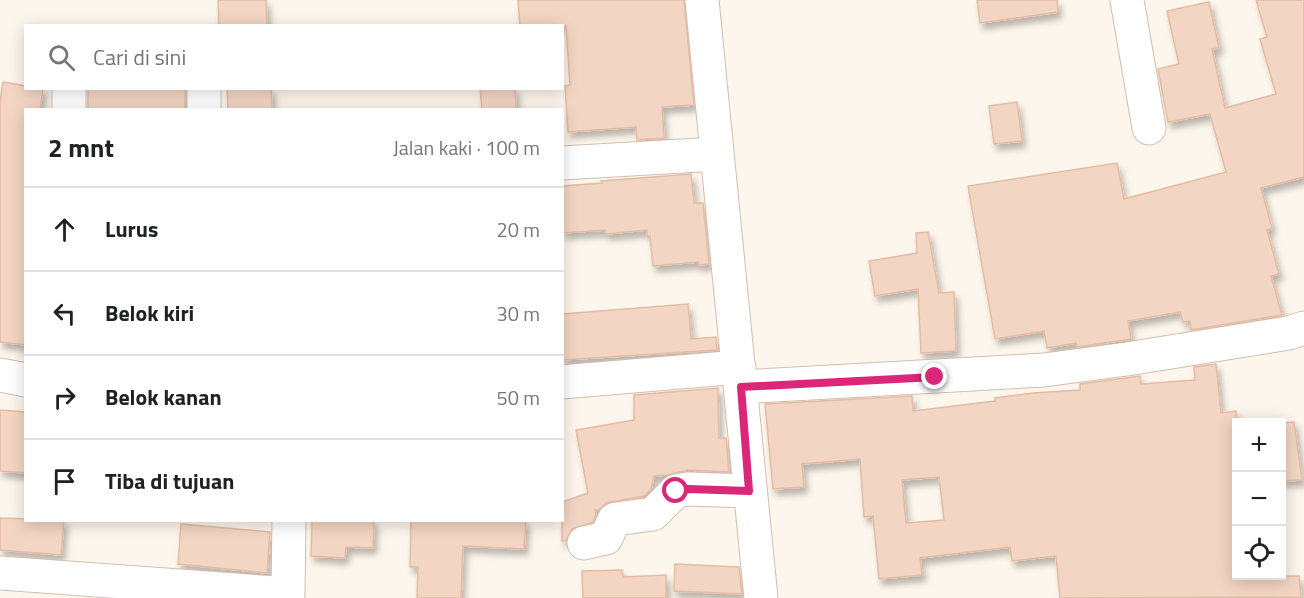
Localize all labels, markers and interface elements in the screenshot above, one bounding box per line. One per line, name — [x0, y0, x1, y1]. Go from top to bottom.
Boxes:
search box — [24, 24, 564, 90]
text: Cari di sini — [93, 40, 186, 74]
icon: search — [45, 41, 78, 74]
text: 2 mnt — [48, 128, 114, 167]
text: Jalan kaki · 100 m — [393, 132, 540, 163]
text: Lurus — [105, 212, 158, 246]
icon: ahead — [48, 213, 81, 246]
text: 20 m — [496, 214, 540, 245]
text: Belok kiri — [105, 296, 194, 330]
icon: left — [48, 297, 81, 330]
text: 30 m — [496, 298, 540, 329]
route end — [921, 363, 947, 389]
text: Belok kanan — [105, 380, 222, 414]
icon: right — [48, 381, 81, 414]
text: 50 m — [496, 382, 540, 413]
map controls — [1232, 418, 1286, 580]
button: + — [1232, 418, 1286, 472]
text: Tiba di tujuan — [105, 464, 234, 498]
icon: arrive — [48, 465, 81, 498]
button: − — [1232, 472, 1286, 526]
route start — [662, 477, 688, 503]
button: locate — [1232, 526, 1286, 580]

